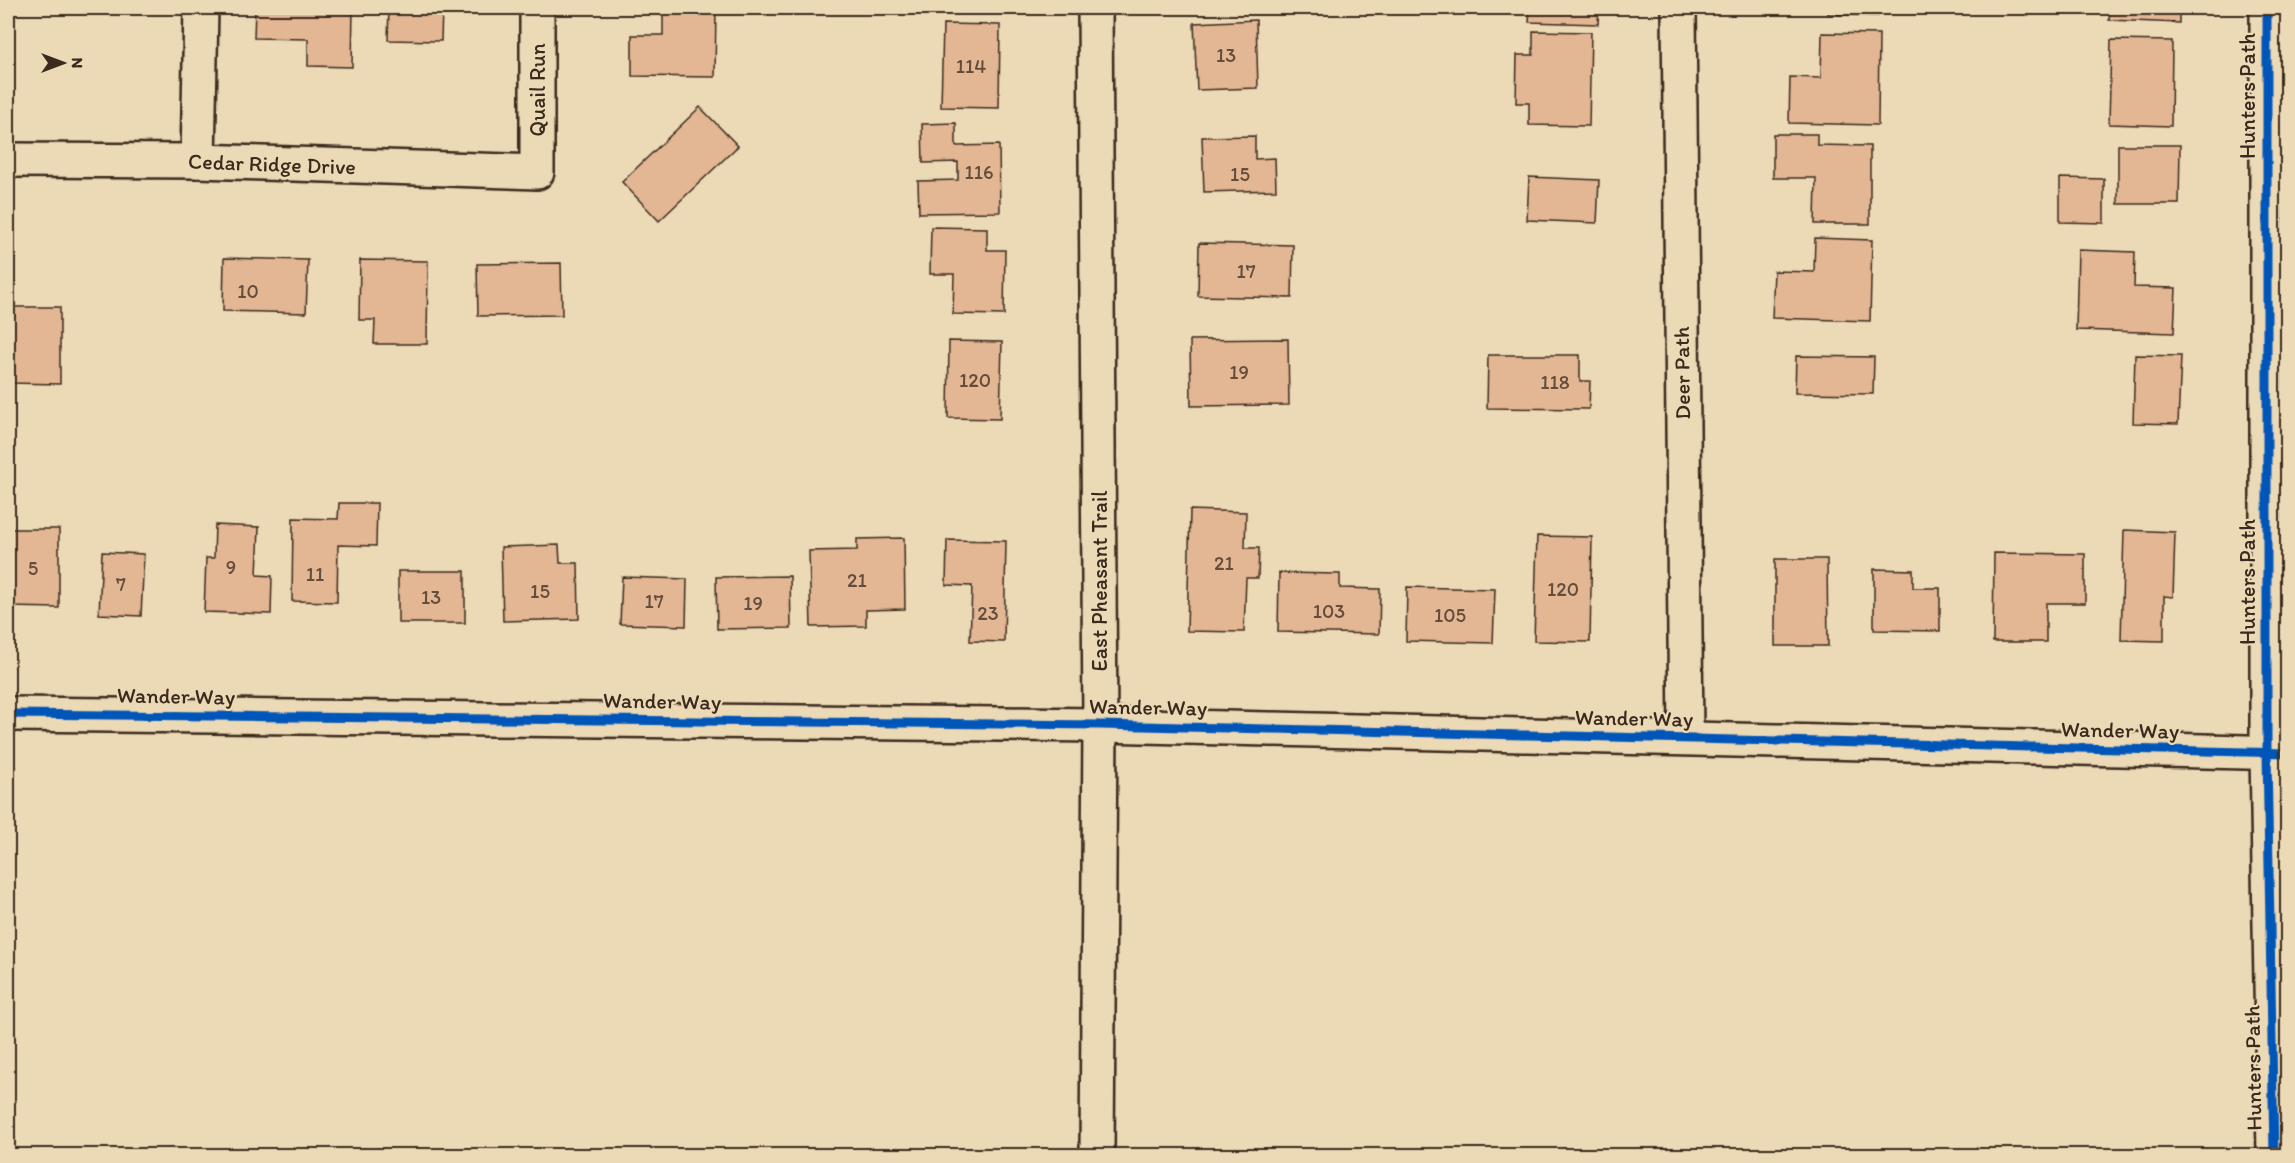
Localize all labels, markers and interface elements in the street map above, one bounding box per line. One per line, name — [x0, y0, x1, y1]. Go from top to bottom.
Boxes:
north arrow — [33, 33, 93, 93]
street label: Hunters Path — [2234, 33, 2261, 159]
street label: Quail Run — [524, 43, 551, 137]
house number: 13 — [1216, 43, 1236, 67]
house number: 114 — [956, 54, 986, 78]
text: N — [68, 58, 87, 68]
street label: Cedar Ridge Drive — [188, 148, 356, 180]
house number: 116 — [964, 160, 994, 184]
house number: 15 — [1230, 162, 1250, 186]
house number: 17 — [1236, 259, 1256, 283]
house number: 10 — [237, 279, 259, 303]
street label: Deer Path — [1668, 326, 1696, 420]
house number: 19 — [1229, 360, 1249, 384]
house number: 120 — [959, 368, 991, 392]
house number: 118 — [1540, 370, 1570, 394]
street label: East Pheasant Trail — [1086, 490, 1113, 672]
street label: Hunters Path — [2234, 519, 2261, 645]
house number: 21 — [1214, 551, 1234, 575]
house number: 9 — [226, 555, 236, 579]
house number: 5 — [28, 556, 38, 580]
house number: 11 — [306, 562, 324, 586]
house number: 21 — [847, 568, 867, 592]
house number: 7 — [116, 572, 126, 596]
house number: 120 — [1547, 577, 1579, 601]
house number: 15 — [530, 579, 550, 603]
house number: 13 — [421, 585, 441, 609]
house number: 17 — [644, 589, 664, 613]
house number: 19 — [743, 591, 763, 615]
house number: 103 — [1313, 599, 1345, 623]
house number: 23 — [977, 601, 999, 625]
house number: 105 — [1434, 603, 1466, 627]
street label: Wander Way — [117, 681, 236, 711]
street label: Wander Way — [603, 686, 722, 716]
street label: Wander Way — [1089, 692, 1208, 722]
street label: Wander Way — [1575, 703, 1694, 733]
street label: Wander Way — [2061, 715, 2180, 745]
street label: Hunters Path — [2238, 1005, 2268, 1131]

